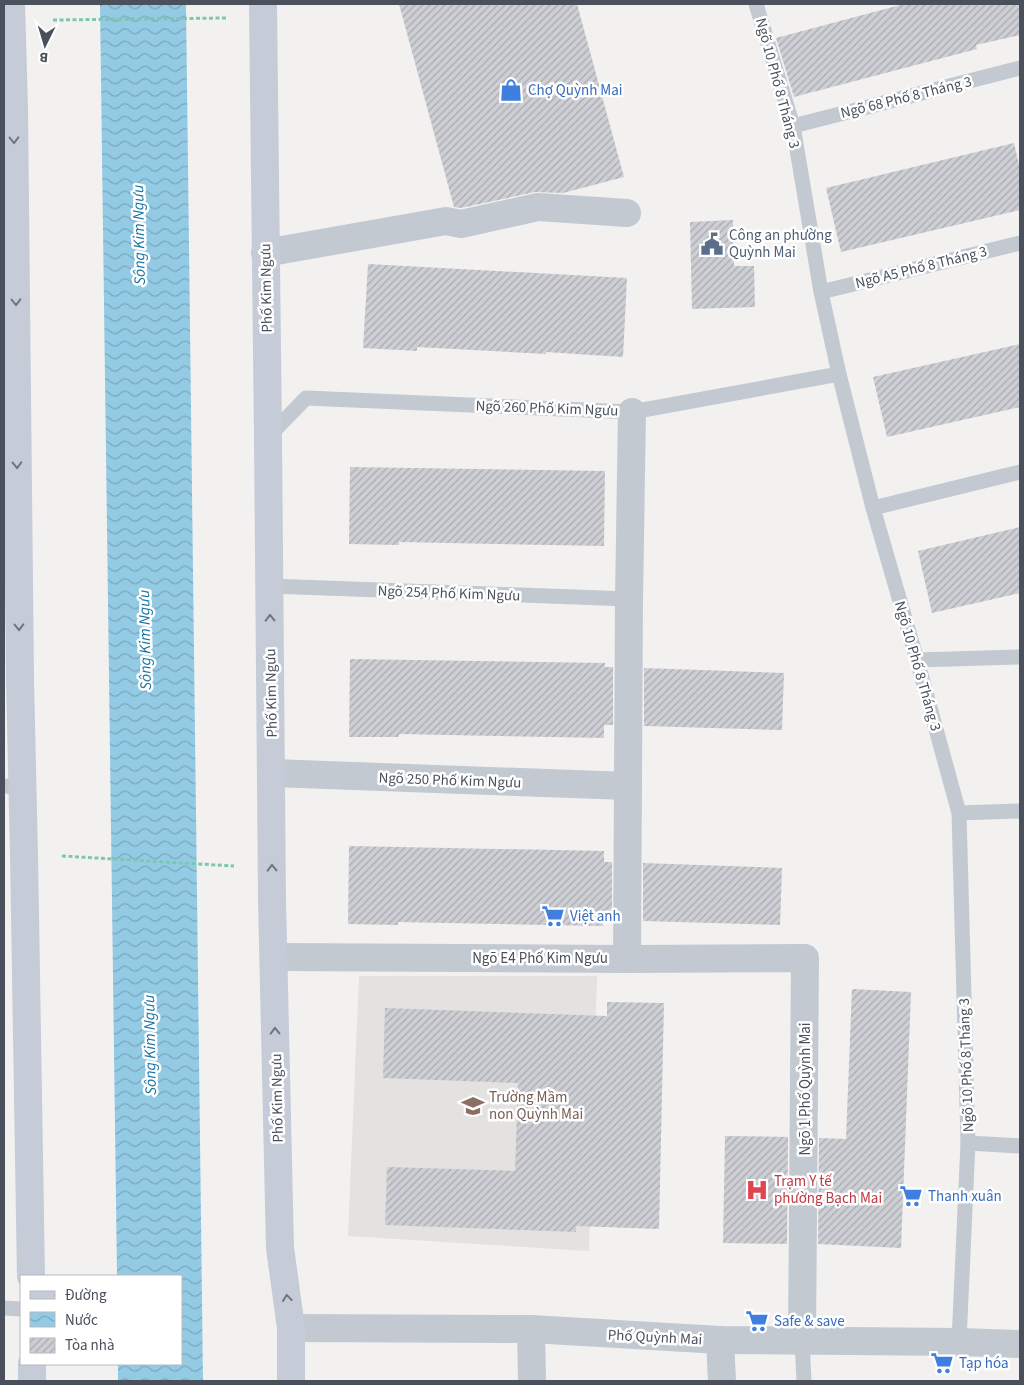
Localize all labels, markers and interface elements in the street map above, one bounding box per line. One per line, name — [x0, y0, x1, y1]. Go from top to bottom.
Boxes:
street label: Ngõ 10 Phố 8 Tháng 3 — [750, 16, 805, 151]
north arrow — [20, 20, 70, 70]
text: B — [38, 47, 49, 67]
street label: Ngõ 68 Phố 8 Tháng 3 — [838, 71, 974, 124]
shop icon: Chợ Quỳnh Mai — [498, 77, 524, 103]
place label: Chợ Quỳnh Mai — [528, 80, 623, 101]
one-way arrow — [9, 136, 19, 144]
water label: Sông Kim Ngưu — [127, 185, 151, 285]
place label: Công an phường Quỳnh Mai — [729, 225, 832, 263]
public building icon: Công an phường Quỳnh Mai — [699, 231, 725, 257]
street label: Ngõ A5 Phố 8 Tháng 3 — [853, 241, 989, 294]
street label: Phố Kim Ngưu — [255, 243, 278, 333]
one-way arrow — [11, 299, 21, 307]
street label: Ngõ 260 Phố Kim Ngưu — [475, 396, 619, 421]
one-way arrow — [12, 461, 23, 469]
street label: Ngõ 254 Phố Kim Ngưu — [377, 581, 521, 606]
water label: Sông Kim Ngưu — [133, 590, 157, 690]
street label: Ngõ 10 Phố 8 Tháng 3 — [889, 599, 946, 734]
one-way arrow — [265, 614, 275, 622]
one-way arrow — [14, 624, 24, 632]
street label: Phố Kim Ngưu — [260, 648, 283, 738]
street label: Ngõ 250 Phố Kim Ngưu — [378, 768, 522, 793]
one-way arrow — [267, 864, 277, 872]
supermarket icon: Việt anh — [540, 903, 566, 929]
place label: Việt anh — [570, 906, 621, 927]
street label: Ngõ E4 Phố Kim Ngưu — [472, 948, 608, 969]
water label: Sông Kim Ngưu — [138, 995, 162, 1095]
street label: Ngõ 10 Phố 8 Tháng 3 — [954, 997, 979, 1132]
street label: Ngõ 1 Phố Quỳnh Mai — [795, 1022, 816, 1156]
one-way arrow — [270, 1026, 281, 1034]
street label: Phố Kim Ngưu — [266, 1053, 289, 1143]
place label: Trường Mầm non Quỳnh Mai — [489, 1087, 583, 1125]
school or university icon: Trường Mầm non Quỳnh Mai — [460, 1093, 486, 1119]
place label: Trạm Y tế phường Bạch Mai — [774, 1171, 882, 1209]
hospital icon: Trạm Y tế phường Bạch Mai — [744, 1177, 770, 1203]
supermarket icon: Thanh xuân — [898, 1183, 924, 1209]
place label: Thanh xuân — [928, 1186, 1002, 1207]
legend — [20, 1275, 182, 1365]
text: Đường — [65, 1285, 107, 1306]
one-way arrow — [282, 1293, 293, 1301]
supermarket icon: Safe & save — [744, 1308, 770, 1334]
text: Nước — [65, 1310, 98, 1331]
place label: Safe & save — [774, 1311, 845, 1332]
street label: Phố Quỳnh Mai — [607, 1325, 703, 1350]
text: Tòa nhà — [65, 1335, 114, 1356]
supermarket icon: Tạp hóa — [929, 1350, 955, 1376]
place label: Tạp hóa — [959, 1353, 1008, 1374]

